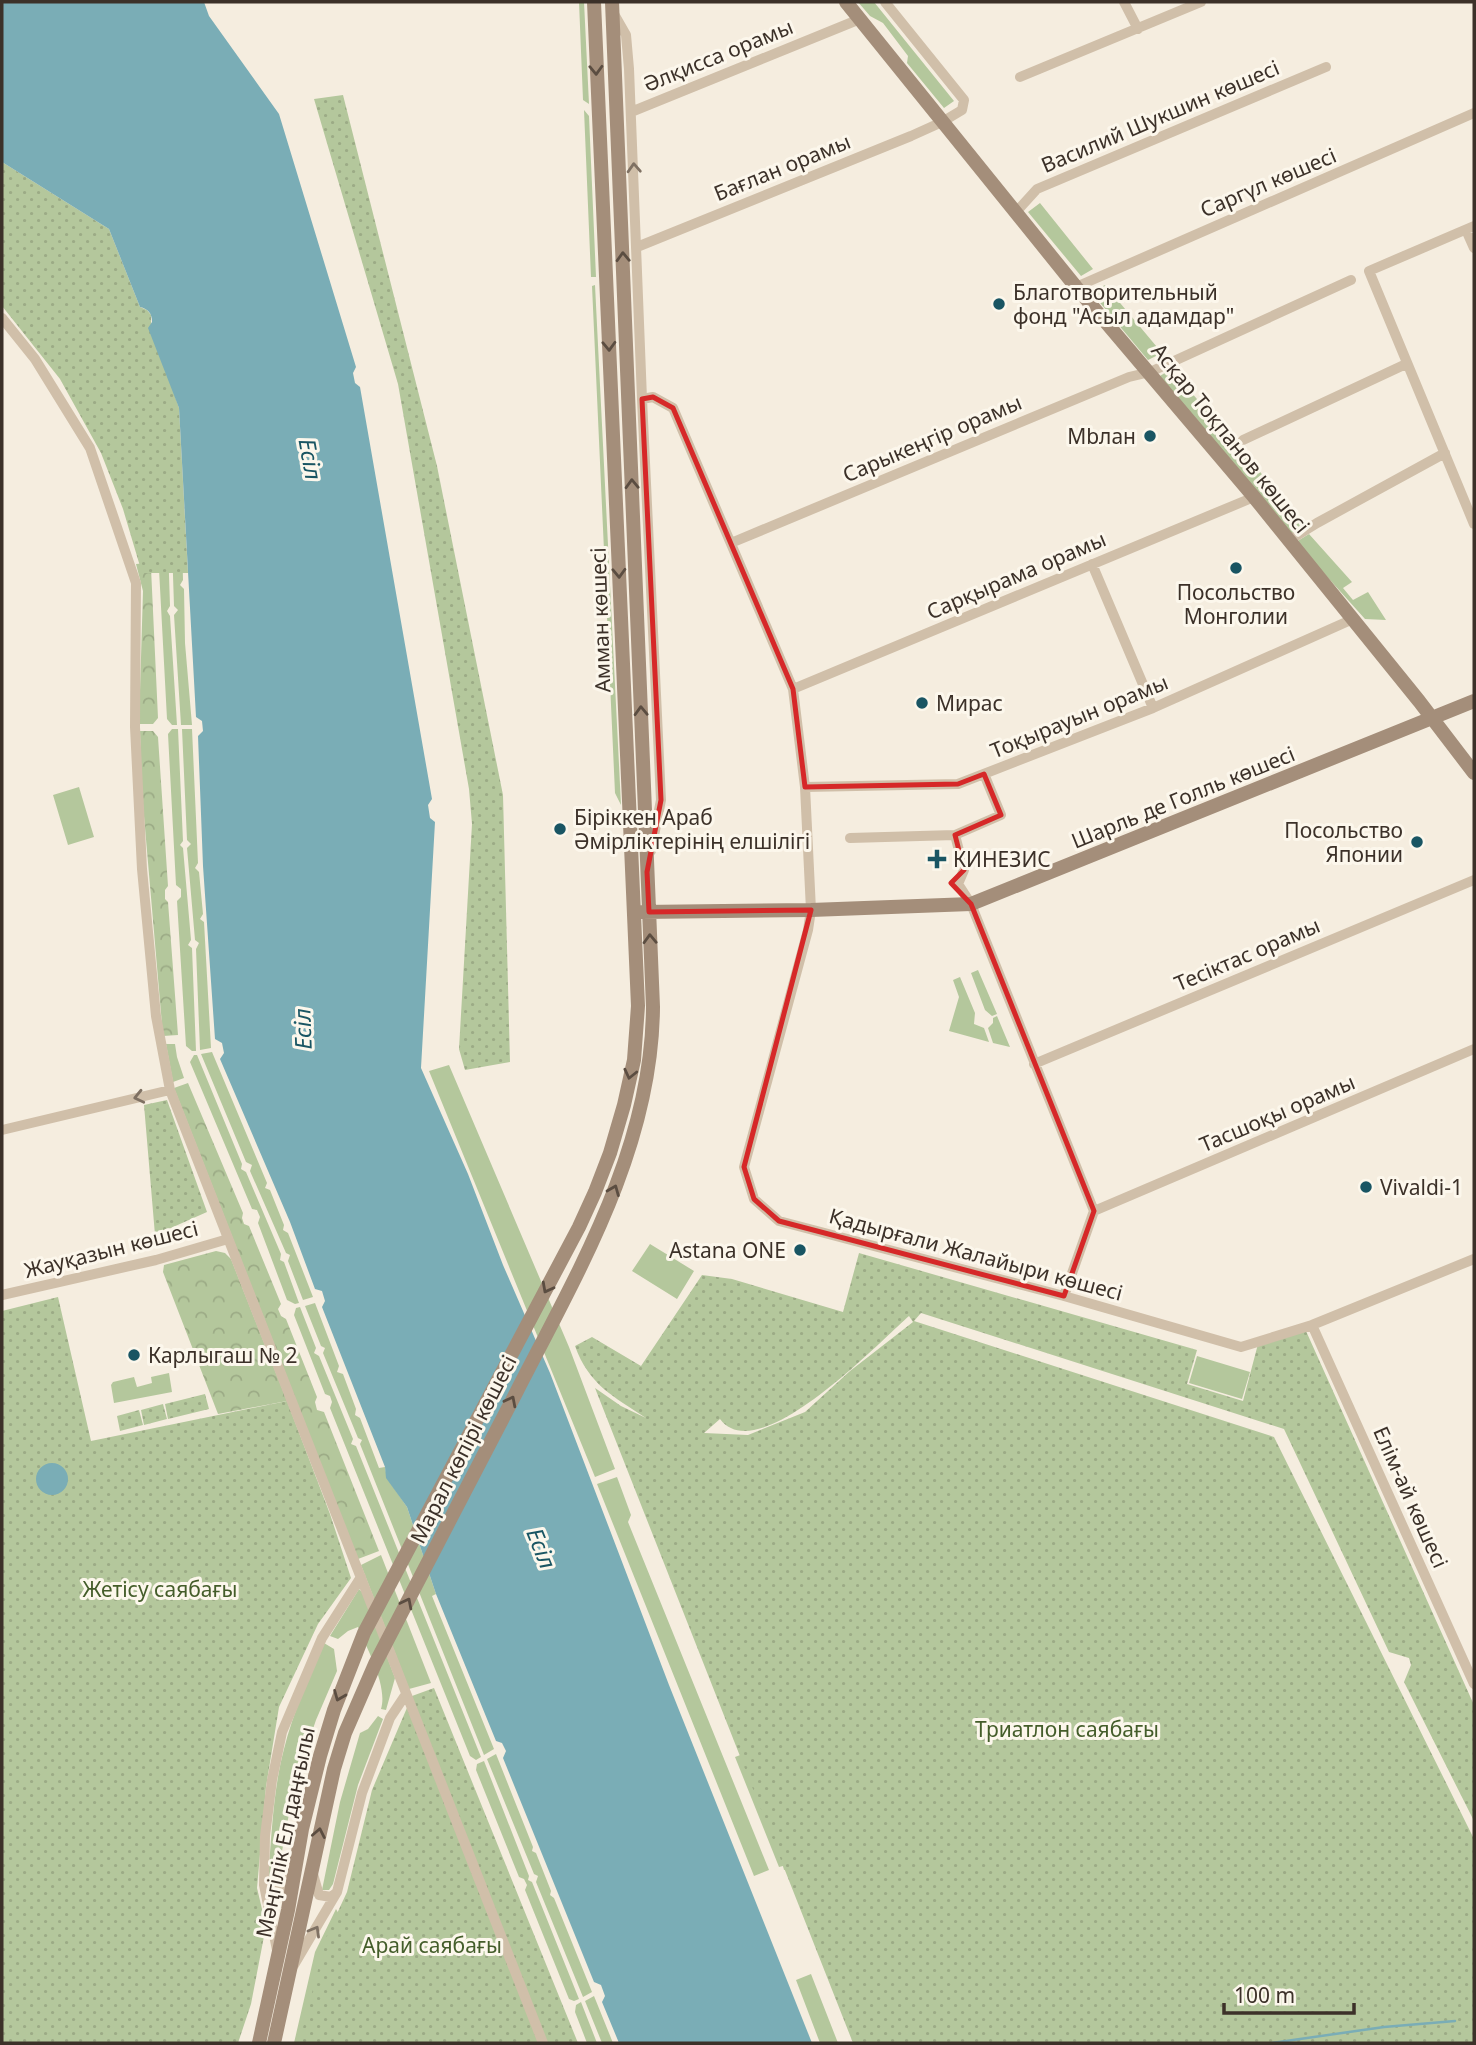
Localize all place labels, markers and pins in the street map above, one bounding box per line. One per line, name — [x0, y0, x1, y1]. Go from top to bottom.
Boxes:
place label: Благотворительный фонд "Асыл адамдар" — [1013, 278, 1234, 330]
marker: Благотворительный фонд "Асыл адамдар" — [991, 296, 1007, 312]
place label: Мbлан — [1067, 422, 1136, 450]
marker: Мbлан — [1142, 428, 1158, 444]
marker: Посольство Монголии — [1228, 560, 1244, 576]
place label: Посольство Монголии — [1177, 578, 1295, 630]
place label: Мирас — [936, 689, 1003, 717]
marker: Мирас — [914, 695, 930, 711]
place label: Біріккен Араб Әмірліктерінің елшілігі — [574, 803, 810, 855]
place label: Посольство Японии — [1284, 816, 1403, 868]
marker: Біріккен Араб Әмірліктерінің елшілігі — [552, 821, 568, 837]
marker: Посольство Японии — [1409, 834, 1425, 850]
place label: КИНЕЗИС — [953, 845, 1051, 873]
marker: КИНЕЗИС — [927, 849, 947, 869]
place label: Vivaldi-1 — [1380, 1173, 1463, 1201]
marker: Vivaldi-1 — [1358, 1179, 1374, 1195]
place label: Astana ONE — [669, 1236, 786, 1264]
marker: Astana ONE — [792, 1242, 808, 1258]
place label: Карлыгаш № 2 — [148, 1341, 298, 1369]
marker: Карлыгаш № 2 — [126, 1347, 142, 1363]

